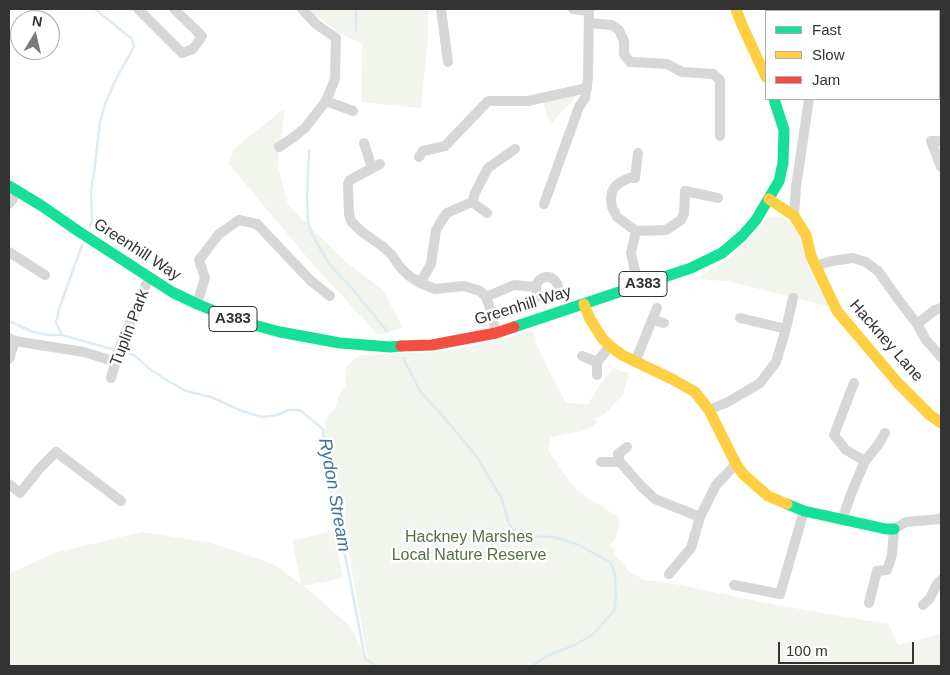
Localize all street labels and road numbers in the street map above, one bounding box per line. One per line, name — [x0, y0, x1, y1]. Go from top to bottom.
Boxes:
street label: Greenhill Way — [90, 215, 184, 285]
road number: A383 — [619, 272, 667, 296]
street label: Greenhill Way — [472, 282, 574, 330]
street label: Tuplin Park — [107, 287, 153, 369]
street label: Hackney Lane — [845, 296, 927, 386]
road number: A383 — [209, 306, 257, 332]

